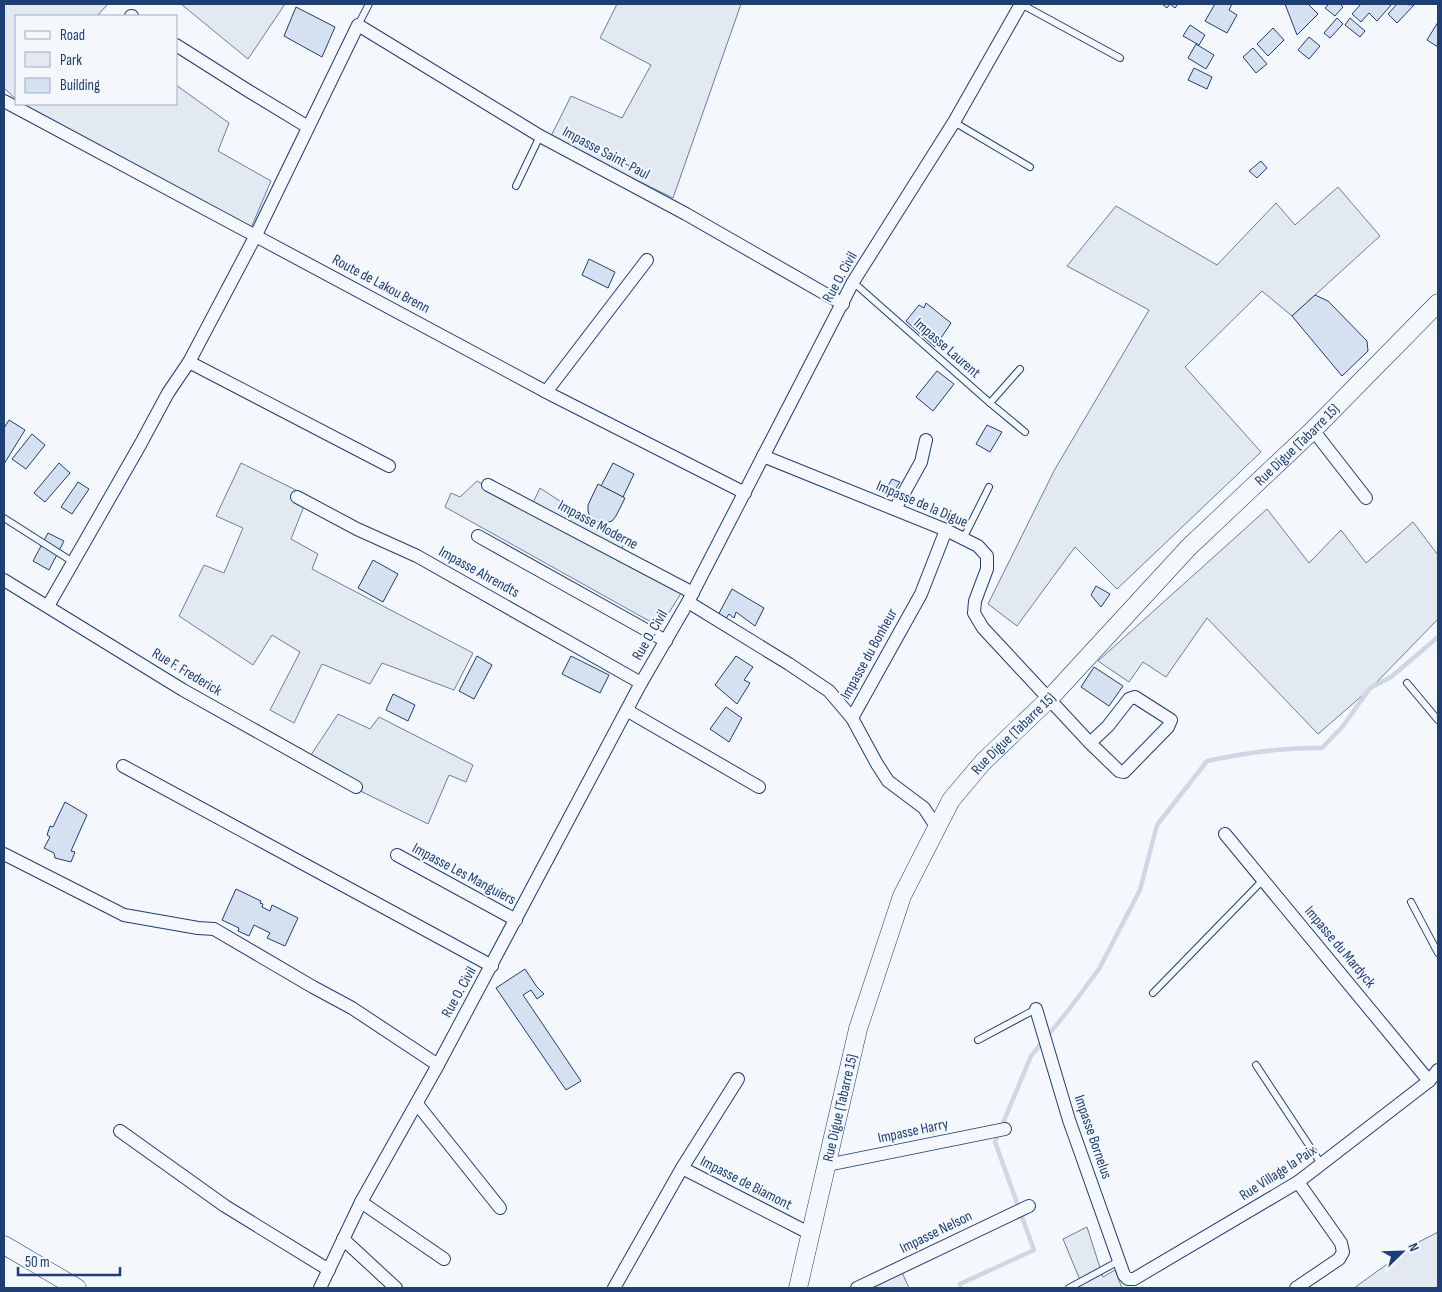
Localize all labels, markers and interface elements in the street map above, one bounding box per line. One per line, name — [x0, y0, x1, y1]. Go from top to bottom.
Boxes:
legend — [15, 15, 178, 105]
text: Road — [60, 26, 85, 45]
text: Park — [60, 51, 82, 70]
text: Building — [60, 76, 100, 95]
street label: Impasse Saint-Paul — [559, 122, 653, 184]
street label: Rue O. Civil — [818, 248, 862, 306]
street label: Route de Lakou Brenn — [329, 250, 433, 318]
street label: Impasse Laurent — [910, 314, 985, 382]
street label: Rue Digue (Tabarre 15) — [1251, 400, 1343, 490]
street label: Impasse de la Digue — [873, 476, 971, 532]
street label: Impasse Moderne — [555, 496, 641, 554]
street label: Impasse Ahrendts — [435, 542, 523, 602]
street label: Impasse du Bonheur — [836, 605, 902, 703]
street label: Rue O. Civil — [628, 606, 672, 664]
street label: Rue F. Frederick — [149, 644, 226, 700]
street label: Rue Digue (Tabarre 15) — [967, 689, 1060, 778]
street label: Impasse Les Manguiers — [409, 839, 519, 909]
street label: Impasse du Mardyck — [1300, 902, 1380, 992]
street label: Rue O. Civil — [437, 963, 481, 1021]
street label: Rue Digue (Tabarre 15) — [818, 1052, 861, 1164]
street label: Impasse Bornelus — [1070, 1092, 1116, 1182]
street label: Impasse Harry — [876, 1114, 950, 1148]
street label: Rue Village la Paix — [1236, 1141, 1320, 1205]
street label: Impasse de Biamont — [697, 1152, 795, 1214]
street label: Impasse Nelson — [897, 1206, 975, 1258]
north arrow — [1377, 1227, 1427, 1277]
text: N — [1404, 1240, 1423, 1254]
scale bar — [18, 1244, 120, 1276]
text: 50 m — [25, 1253, 50, 1272]

